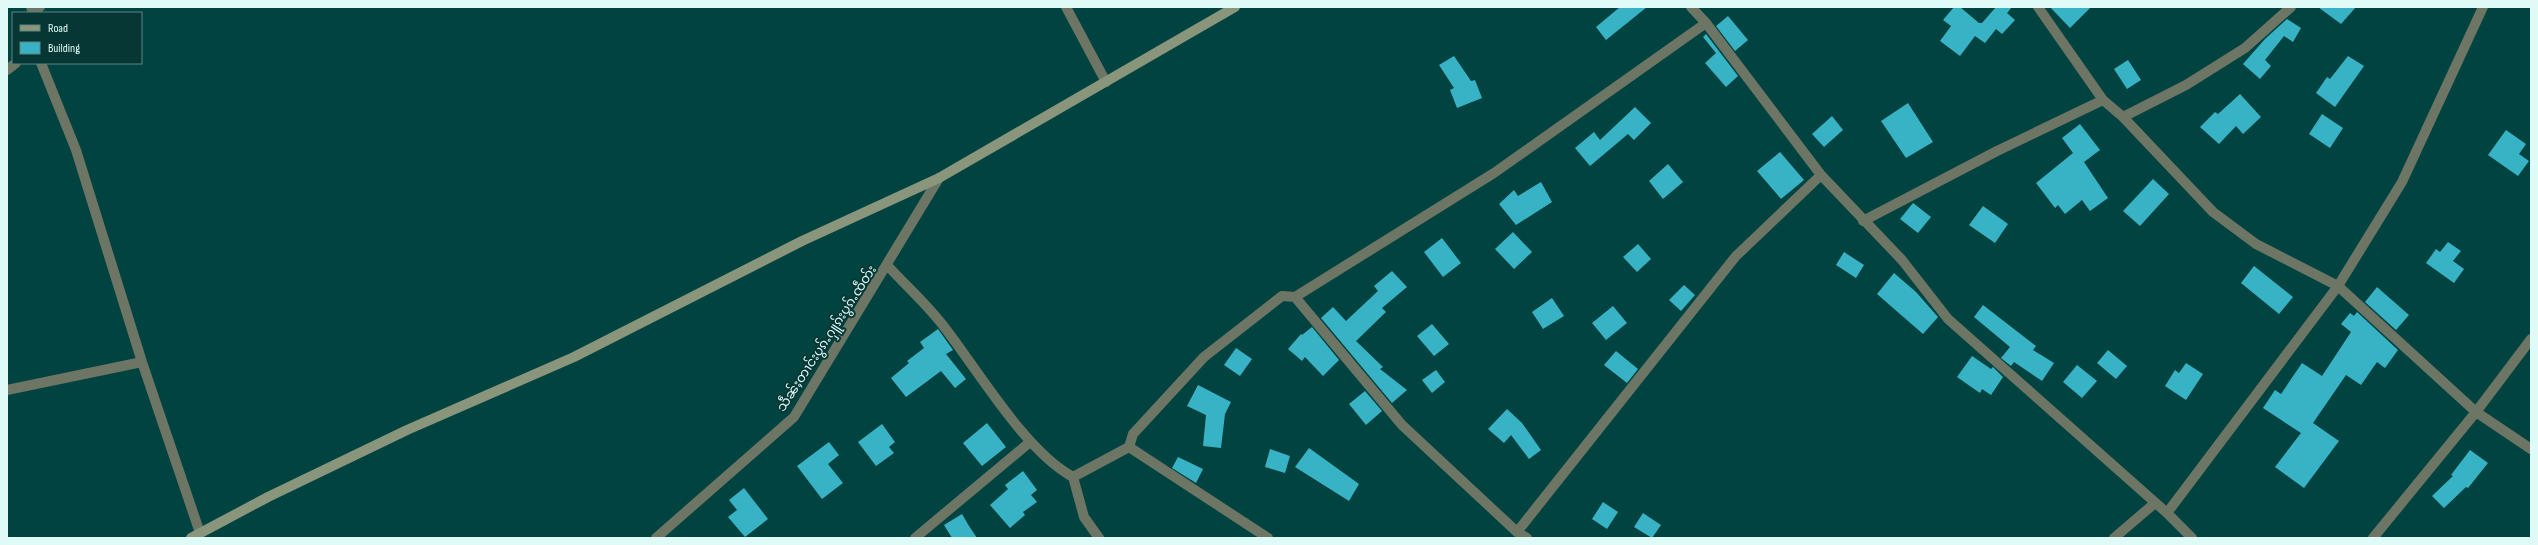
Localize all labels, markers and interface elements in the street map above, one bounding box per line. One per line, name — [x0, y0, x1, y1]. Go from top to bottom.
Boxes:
legend — [12, 12, 142, 64]
text: Road — [48, 21, 68, 36]
text: Building — [48, 41, 80, 56]
street label: သဵၼ်ႈတၢင်းပွၵ်ႉႁူၵ်းပွၵ်ႉၸဵတ်း — [773, 262, 882, 416]

